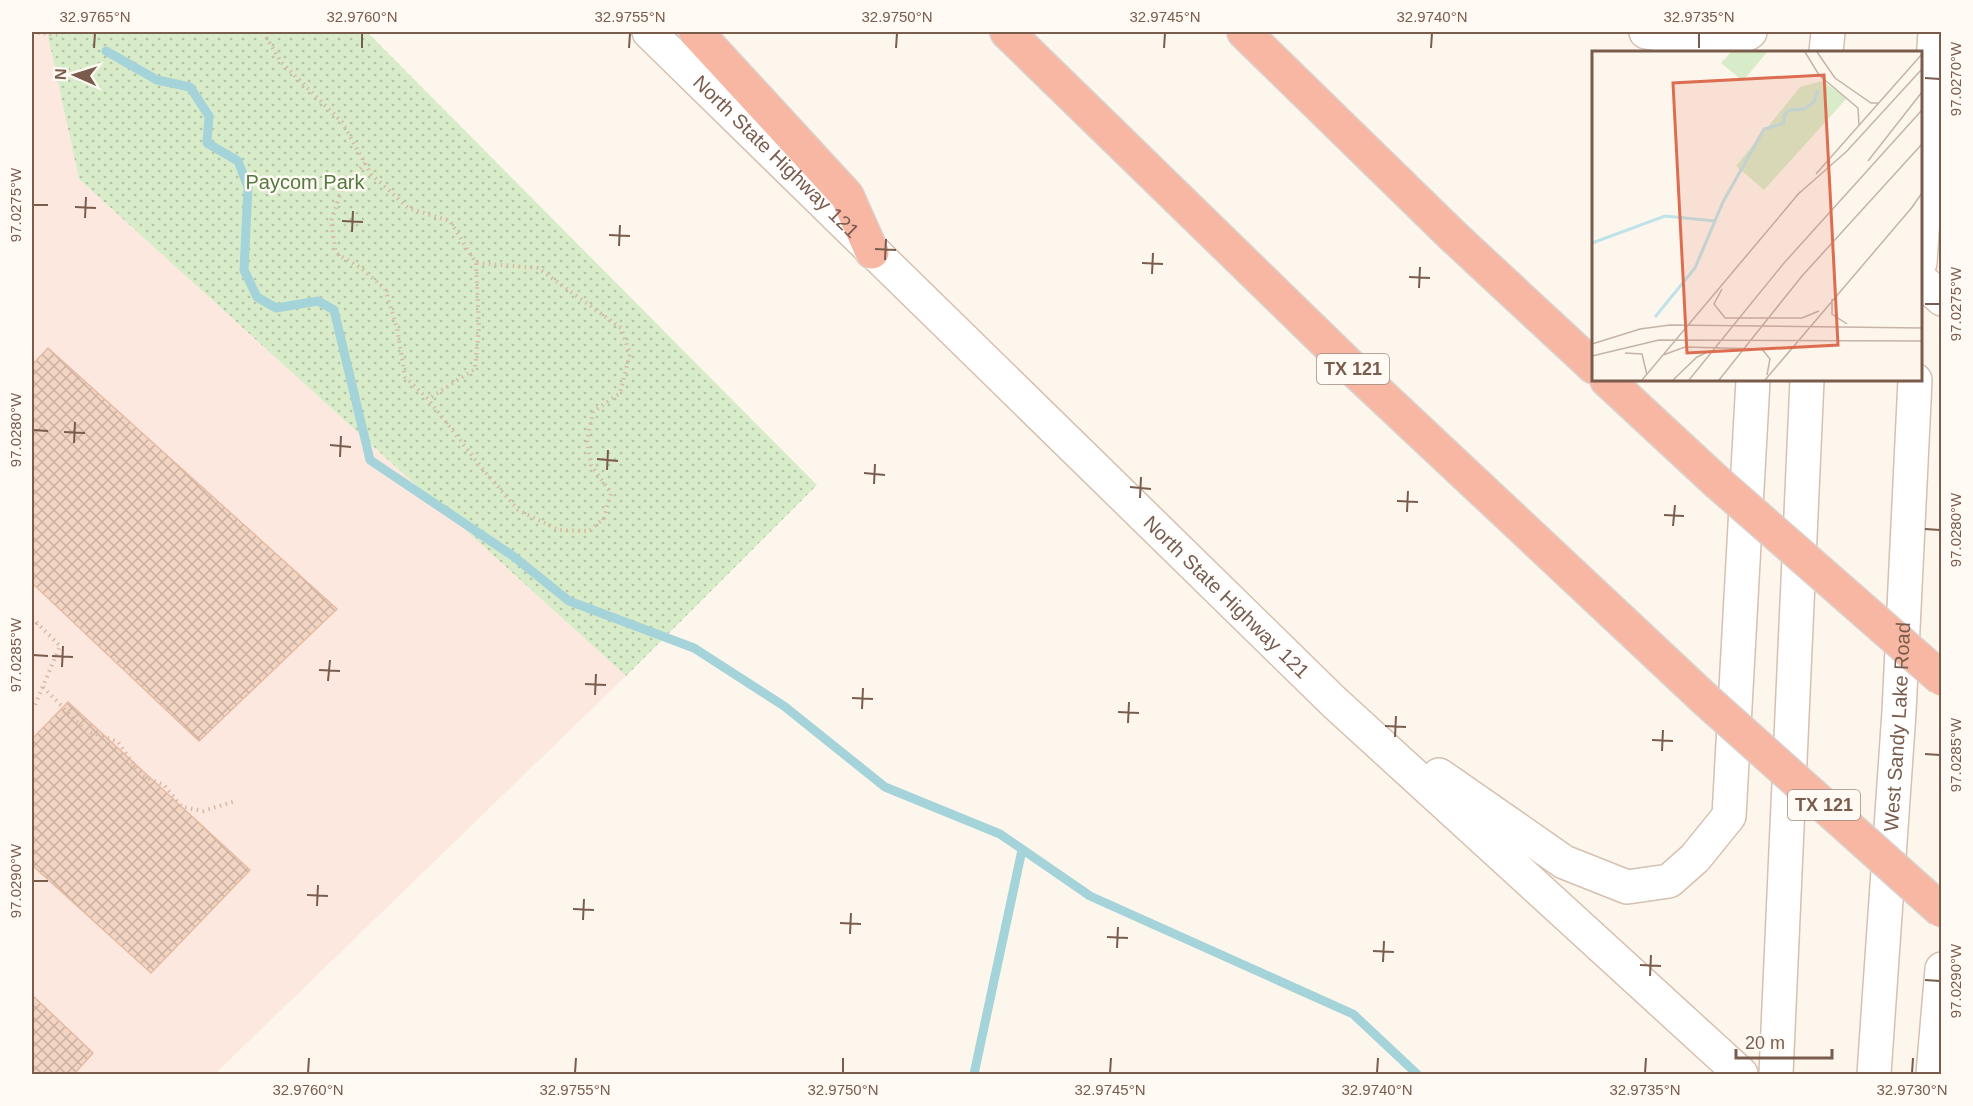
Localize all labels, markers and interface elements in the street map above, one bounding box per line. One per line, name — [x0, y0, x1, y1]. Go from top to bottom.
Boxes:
text: 32.9765°N — [59, 8, 131, 25]
text: 32.9760°N — [326, 8, 398, 25]
text: 32.9755°N — [594, 8, 666, 25]
text: 32.9750°N — [861, 8, 933, 25]
text: 32.9745°N — [1129, 8, 1201, 25]
text: 32.9740°N — [1396, 8, 1468, 25]
text: 32.9735°N — [1663, 8, 1735, 25]
text: 97.0270°W — [1947, 41, 1964, 116]
north arrow — [45, 45, 105, 105]
inset map — [1592, 51, 1922, 381]
text: N — [52, 68, 69, 80]
street label: North State Highway 121 — [689, 71, 863, 242]
text: 97.0275°W — [7, 167, 24, 242]
park label: Paycom Park — [246, 171, 365, 193]
text: 97.0275°W — [1947, 266, 1964, 341]
road number: TX 121 — [1317, 354, 1389, 384]
text: 97.0280°W — [7, 392, 24, 467]
text: 97.0280°W — [1947, 492, 1964, 567]
street label: North State Highway 121 — [1139, 511, 1314, 683]
text: 97.0285°W — [7, 617, 24, 692]
street label: West Sandy Lake Road — [1880, 622, 1914, 832]
text: 97.0285°W — [1947, 717, 1964, 792]
road number: TX 121 — [1788, 790, 1860, 820]
text: 97.0290°W — [7, 843, 24, 918]
text: 97.0290°W — [1947, 943, 1964, 1018]
scale bar — [1736, 1022, 1832, 1060]
text: 20 m — [1745, 1033, 1785, 1053]
text: 32.9760°N — [272, 1081, 344, 1098]
text: 32.9755°N — [539, 1081, 611, 1098]
text: 32.9750°N — [807, 1081, 879, 1098]
text: 32.9745°N — [1074, 1081, 1146, 1098]
text: 32.9740°N — [1341, 1081, 1413, 1098]
text: 32.9735°N — [1609, 1081, 1681, 1098]
text: 32.9730°N — [1876, 1081, 1948, 1098]

